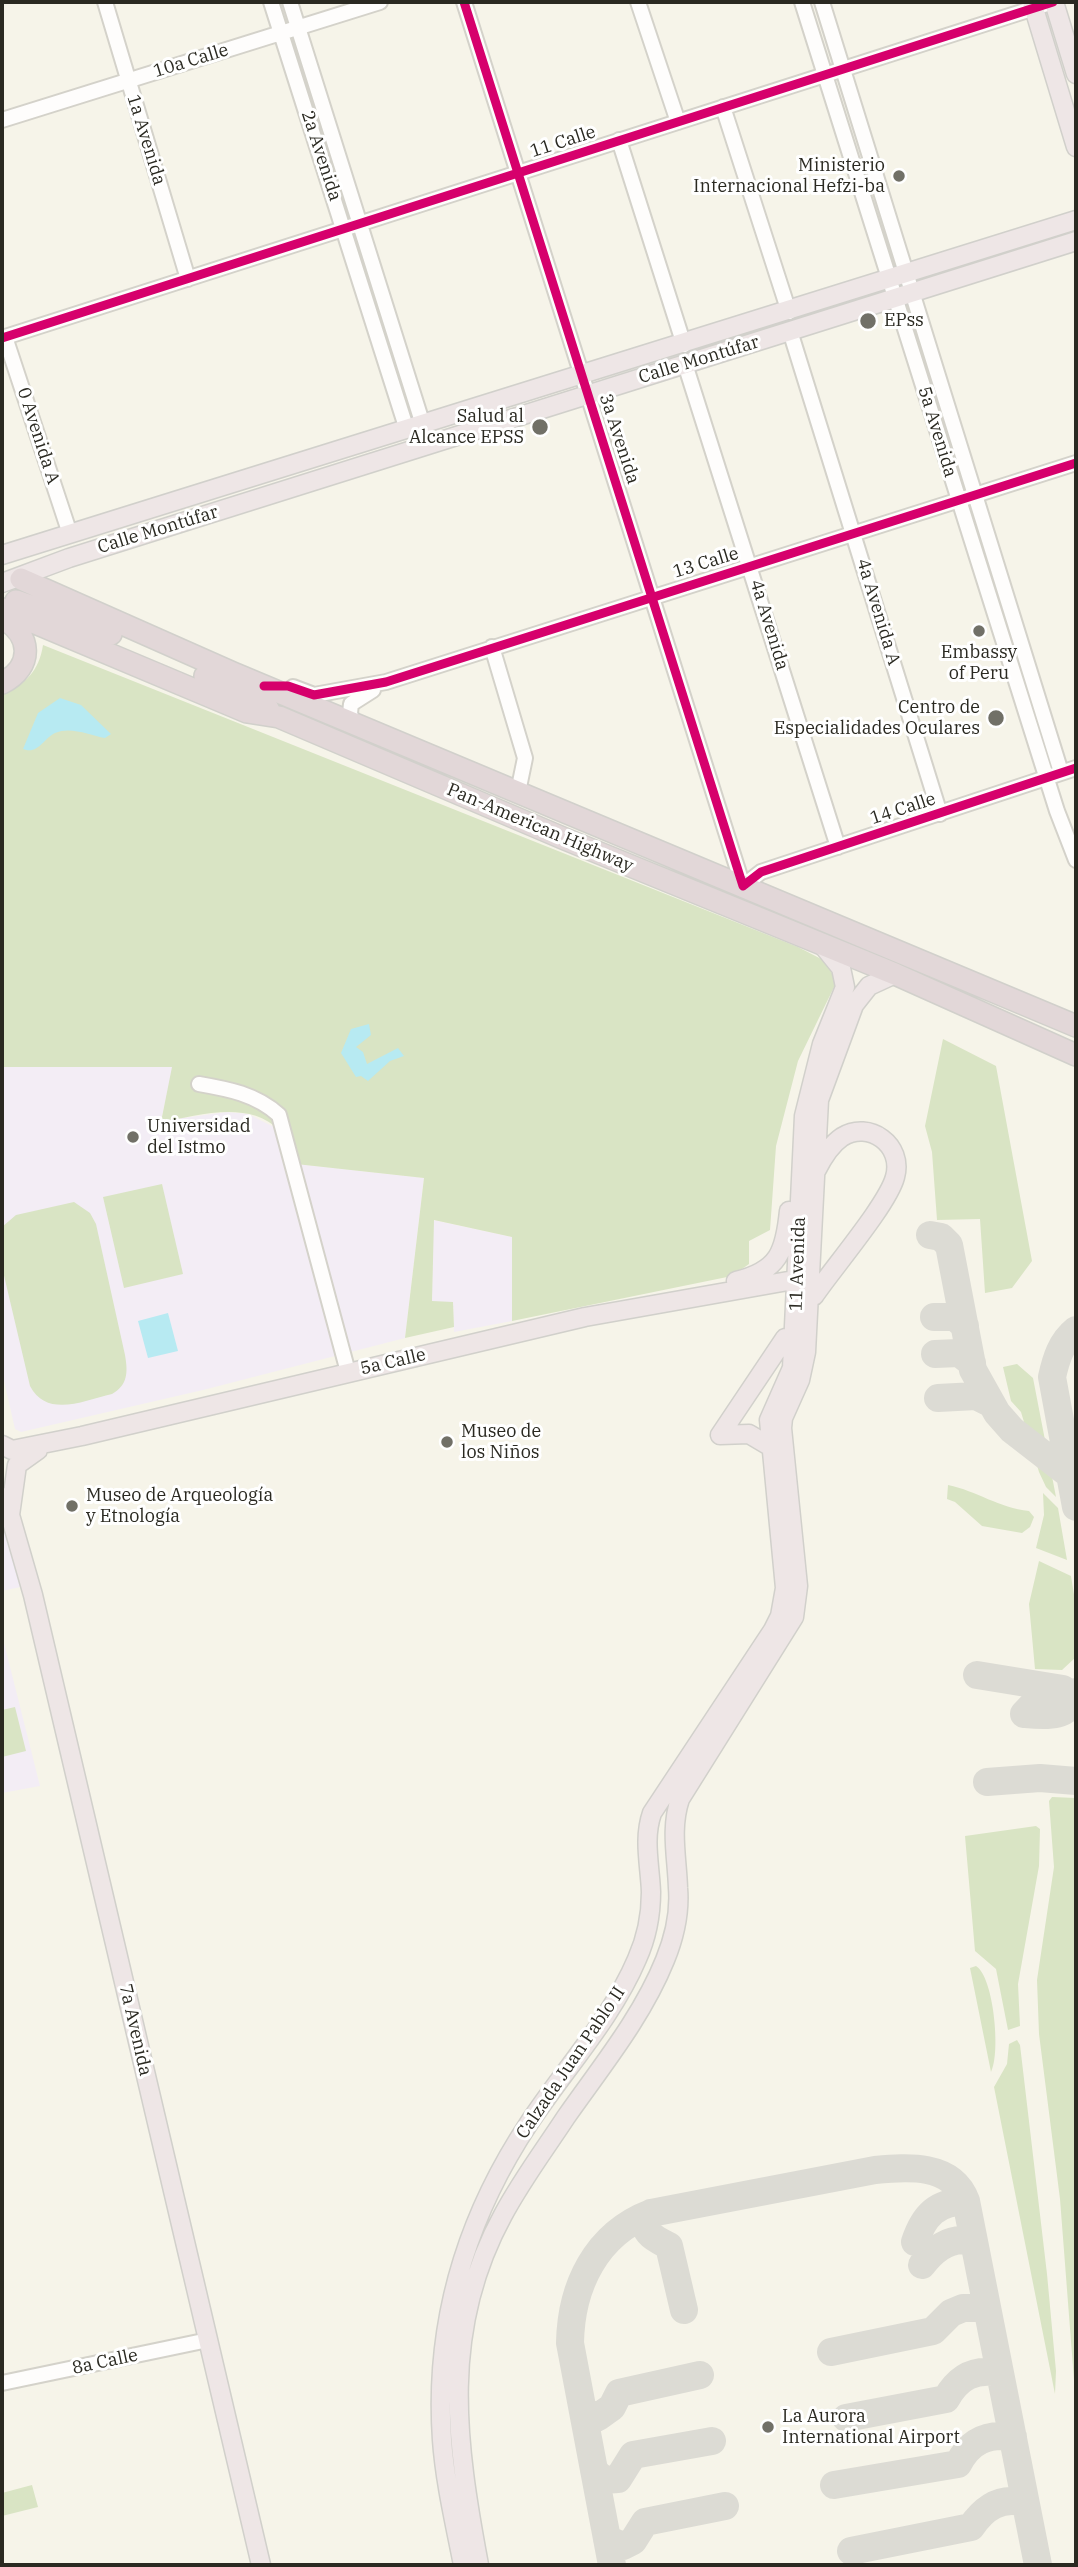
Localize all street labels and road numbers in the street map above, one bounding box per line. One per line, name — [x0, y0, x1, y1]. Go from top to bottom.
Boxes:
street label: 10a Calle — [151, 39, 231, 83]
street label: 1a Avenida — [122, 92, 170, 188]
street label: 2a Avenida — [296, 108, 346, 204]
street label: 11 Calle — [528, 121, 598, 163]
street label: Calle Montúfar — [636, 331, 762, 389]
street label: 5a Avenida — [913, 384, 961, 480]
street label: 0 Avenida A — [12, 385, 64, 487]
street label: 3a Avenida — [594, 391, 644, 487]
street label: Calle Montúfar — [95, 501, 221, 559]
street label: 13 Calle — [671, 543, 741, 583]
street label: 4a Avenida A — [852, 556, 904, 668]
street label: 4a Avenida — [745, 577, 793, 673]
street label: Pan-American Highway — [444, 779, 636, 877]
street label: 14 Calle — [868, 788, 938, 830]
street label: 11 Avenida — [786, 1216, 810, 1312]
street label: 5a Calle — [358, 1344, 428, 1380]
street label: 7a Avenida — [114, 1982, 156, 2078]
street label: Calzada Juan Pablo II — [512, 1983, 630, 2143]
street label: 8a Calle — [70, 2345, 140, 2379]

